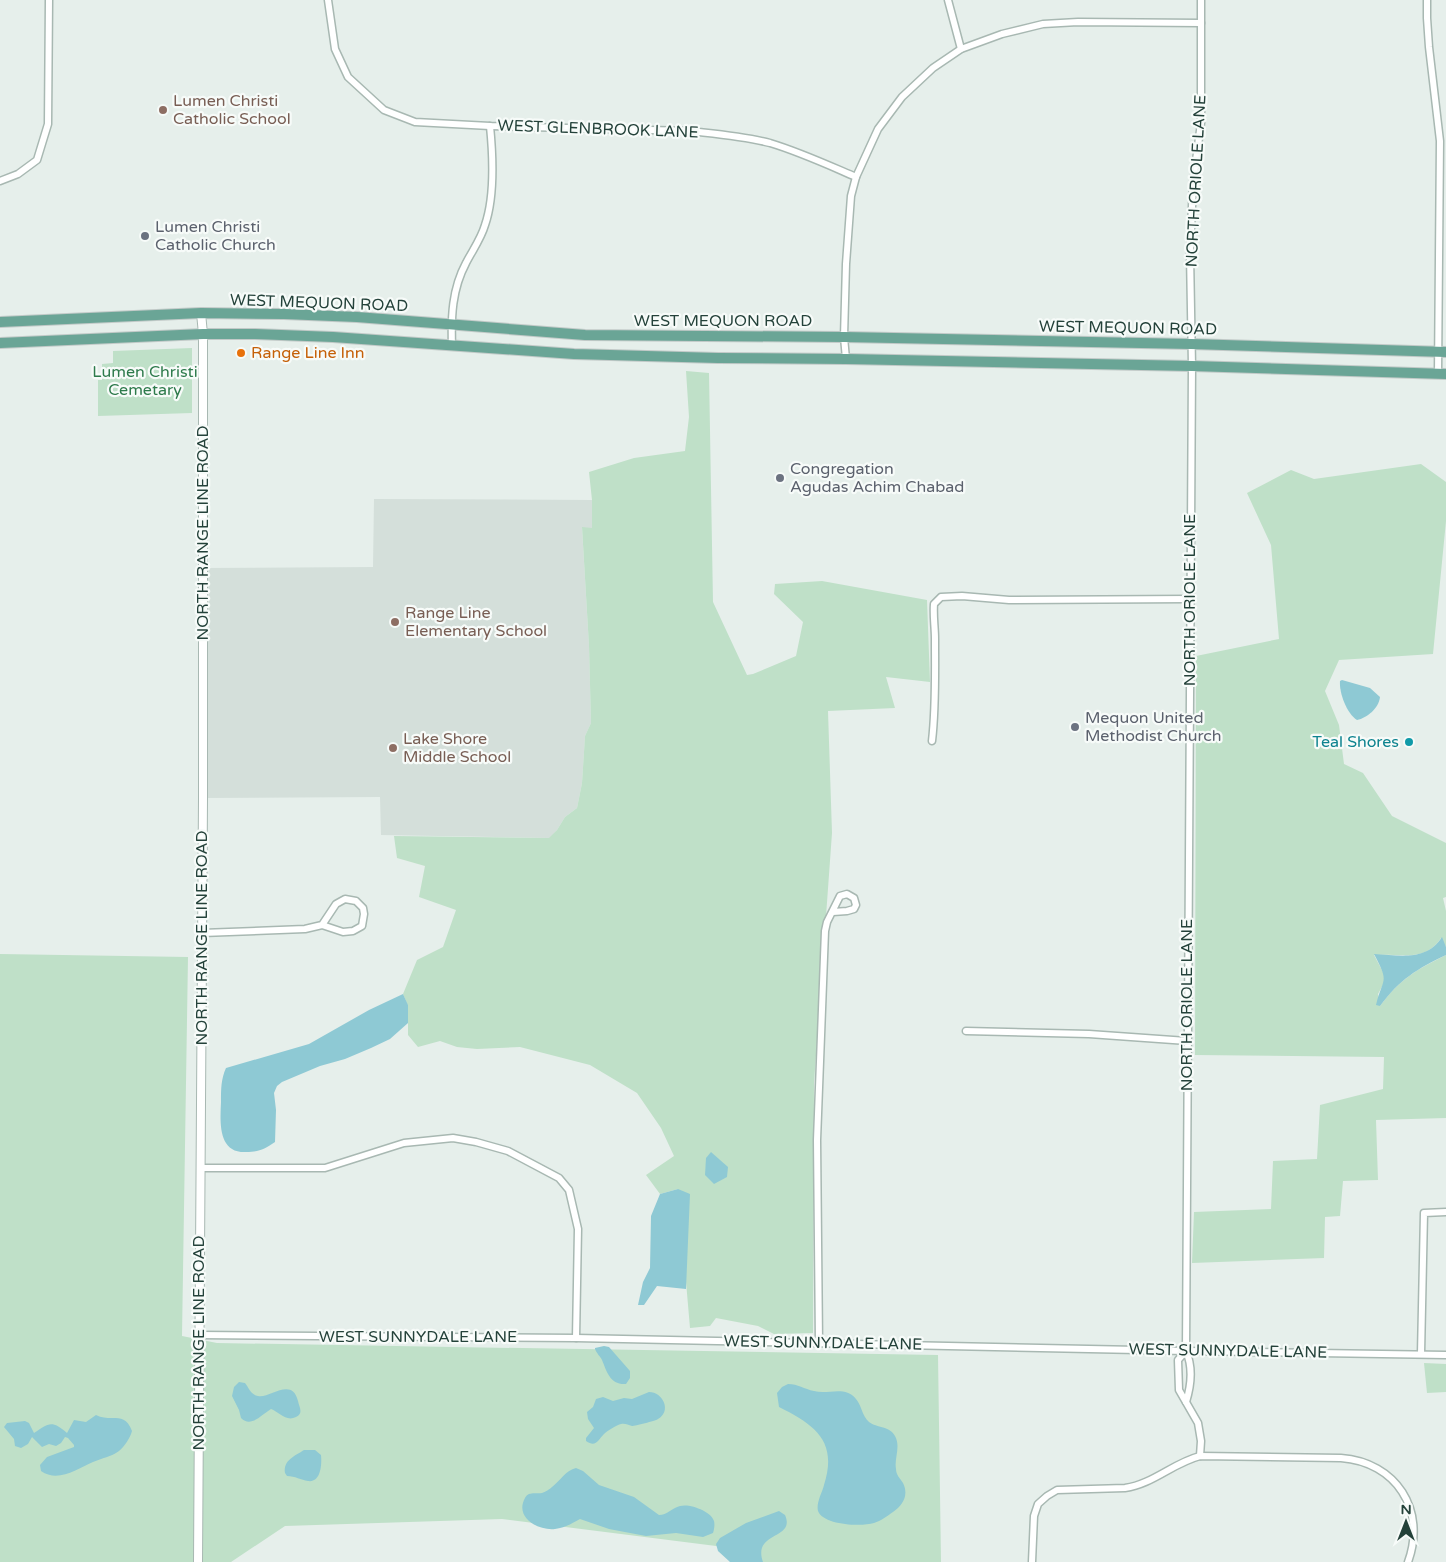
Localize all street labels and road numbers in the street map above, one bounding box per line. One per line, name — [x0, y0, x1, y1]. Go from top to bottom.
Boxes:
street label: NORTH ORIOLE LANE — [1181, 94, 1211, 268]
street label: WEST GLENBROOK LANE — [497, 115, 699, 143]
street label: WEST MEQUON ROAD — [230, 290, 408, 316]
street label: WEST MEQUON ROAD — [634, 311, 812, 331]
street label: WEST MEQUON ROAD — [1039, 316, 1217, 340]
street label: NORTH RANGE LINE ROAD — [193, 426, 213, 640]
street label: NORTH ORIOLE LANE — [1180, 514, 1200, 686]
street label: NORTH RANGE LINE ROAD — [192, 831, 212, 1045]
street label: NORTH ORIOLE LANE — [1177, 919, 1197, 1091]
street label: NORTH RANGE LINE ROAD — [189, 1236, 209, 1450]
street label: WEST SUNNYDALE LANE — [319, 1327, 517, 1347]
street label: WEST SUNNYDALE LANE — [724, 1331, 922, 1355]
street label: WEST SUNNYDALE LANE — [1129, 1339, 1327, 1363]

